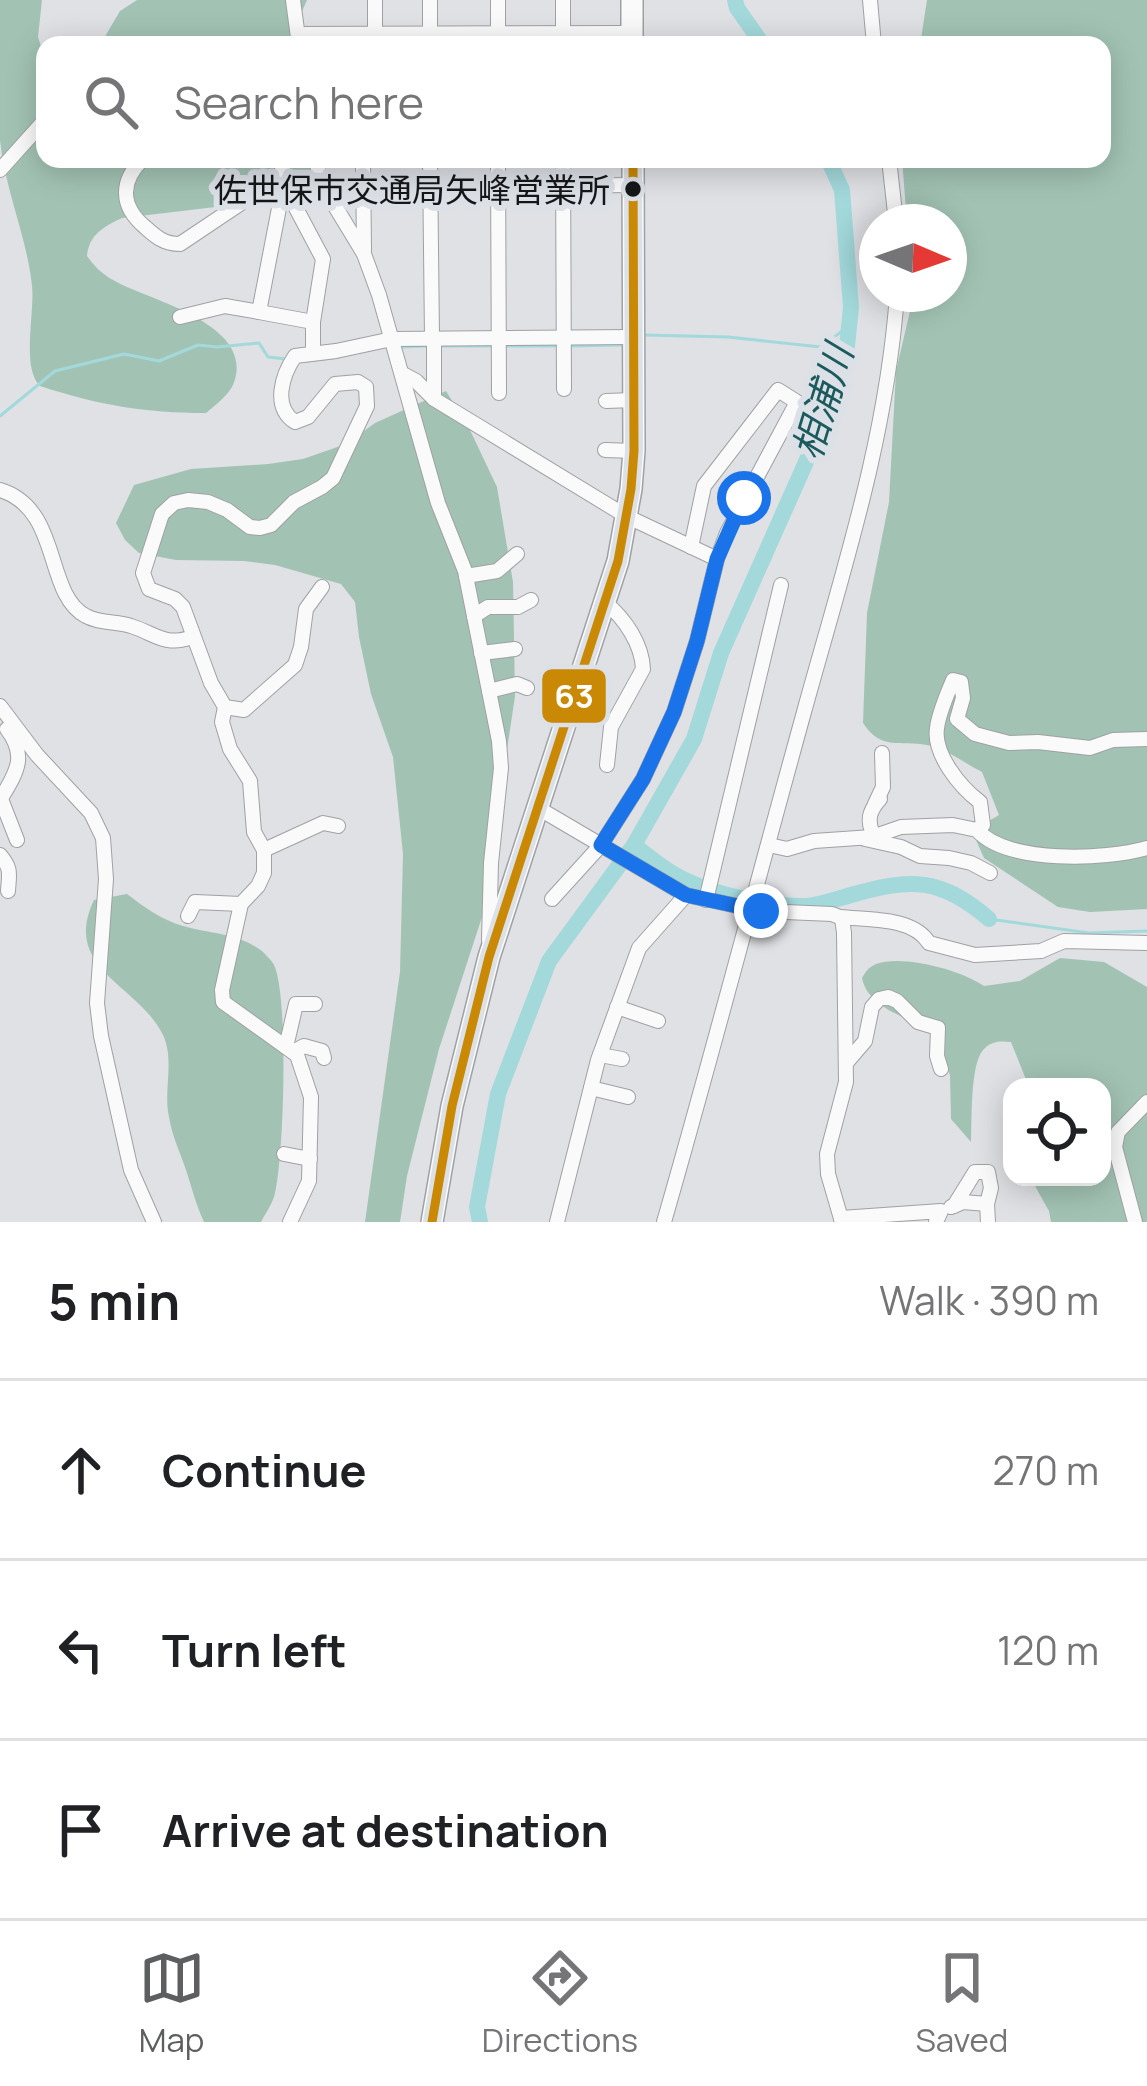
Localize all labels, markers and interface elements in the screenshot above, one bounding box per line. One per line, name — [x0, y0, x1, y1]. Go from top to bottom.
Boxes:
search box — [36, 36, 1111, 168]
icon: search — [78, 69, 144, 135]
text: Search here — [174, 71, 424, 133]
place label: 佐世保市交通局矢峰営業所 — [214, 167, 610, 212]
marker: 佐世保市交通局矢峰営業所 — [622, 178, 644, 200]
north arrow — [859, 204, 967, 312]
water label: 相浦川 — [779, 334, 866, 466]
route start — [717, 471, 771, 525]
line badge: 63 — [540, 667, 608, 725]
text: 63 — [554, 673, 594, 718]
route end — [734, 884, 788, 938]
map controls — [1003, 1078, 1111, 1186]
button: locate — [1003, 1078, 1111, 1186]
text: 5 min — [48, 1266, 180, 1335]
text: Walk · 390 m — [879, 1273, 1099, 1327]
icon: ahead — [48, 1437, 114, 1503]
text: Continue — [162, 1439, 367, 1501]
text: 270 m — [993, 1443, 1099, 1497]
icon: left — [48, 1617, 114, 1683]
text: Turn left — [162, 1619, 347, 1681]
text: 120 m — [997, 1623, 1099, 1677]
icon: arrive — [48, 1797, 114, 1863]
text: Arrive at destination — [162, 1799, 609, 1861]
tab: Map — [139, 1945, 205, 2062]
tab: Directions — [482, 1945, 638, 2062]
tab: Saved — [915, 1945, 1008, 2062]

